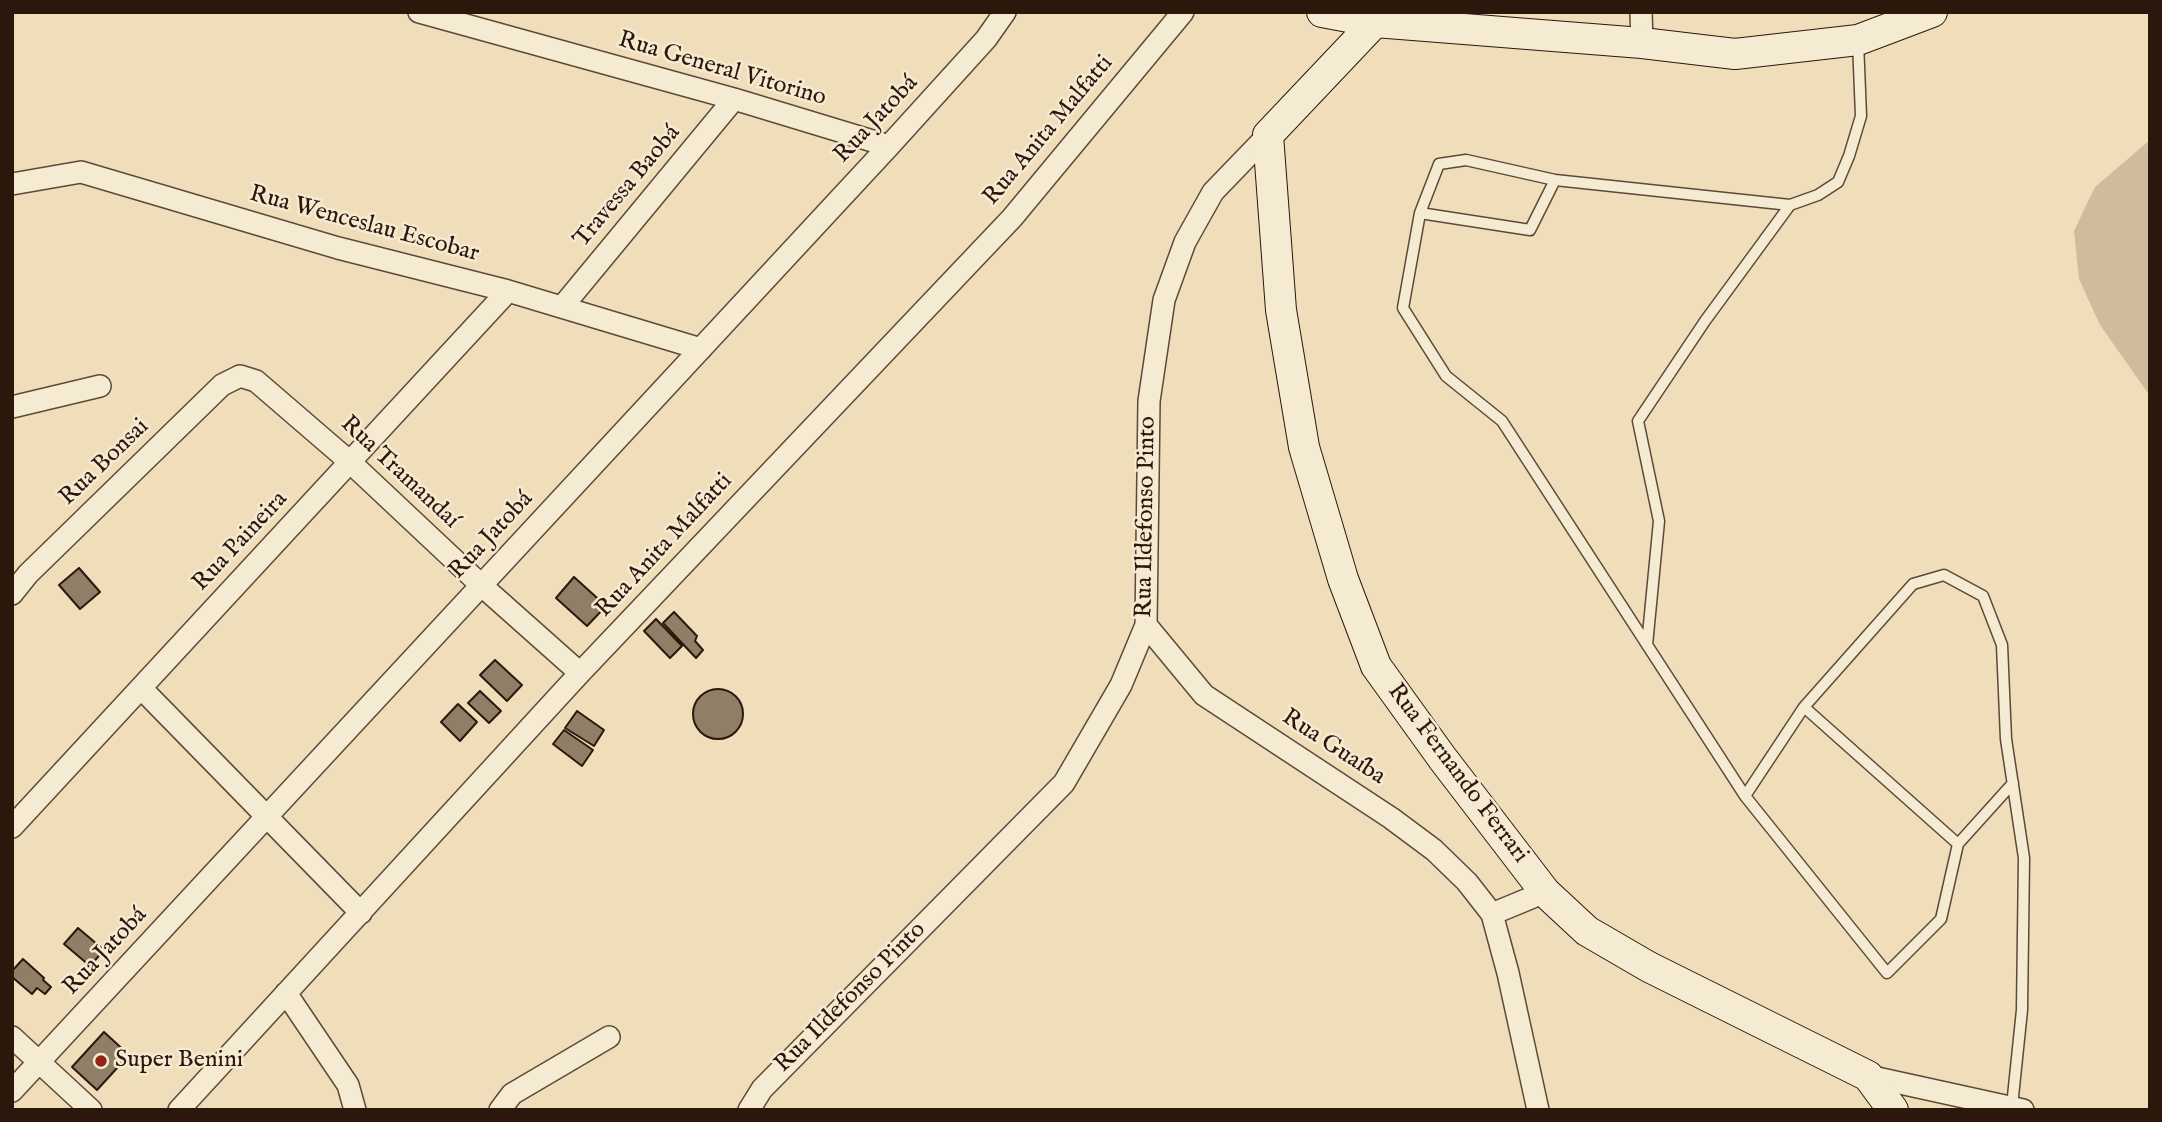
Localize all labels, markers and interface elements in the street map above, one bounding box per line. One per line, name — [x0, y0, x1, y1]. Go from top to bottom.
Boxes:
street label: Rua General Vitorino — [615, 27, 829, 113]
street label: Rua Anita Malfatti — [978, 50, 1120, 212]
street label: Rua Jatobá — [829, 70, 925, 170]
street label: Travessa Baobá — [568, 120, 688, 254]
street label: Rua Wenceslau Escobar — [246, 181, 482, 269]
street label: Rua Tramandaí — [333, 411, 465, 535]
street label: Rua Bonsai — [54, 413, 156, 513]
street label: Rua Ildefonso Pinto — [1131, 416, 1163, 618]
street label: Rua Anita Malfatti — [591, 468, 739, 624]
street label: Rua Paineira — [187, 486, 295, 598]
street label: Rua Jatobá — [444, 486, 540, 586]
street label: Rua Fernando Ferrari — [1380, 679, 1534, 869]
street label: Rua Guaíba — [1276, 704, 1390, 792]
street label: Rua Jatobá — [58, 902, 154, 1002]
street label: Rua Ildefonso Pinto — [769, 916, 933, 1080]
place label: Super Benini — [115, 1047, 243, 1075]
marker: Super Benini — [93, 1053, 109, 1069]

